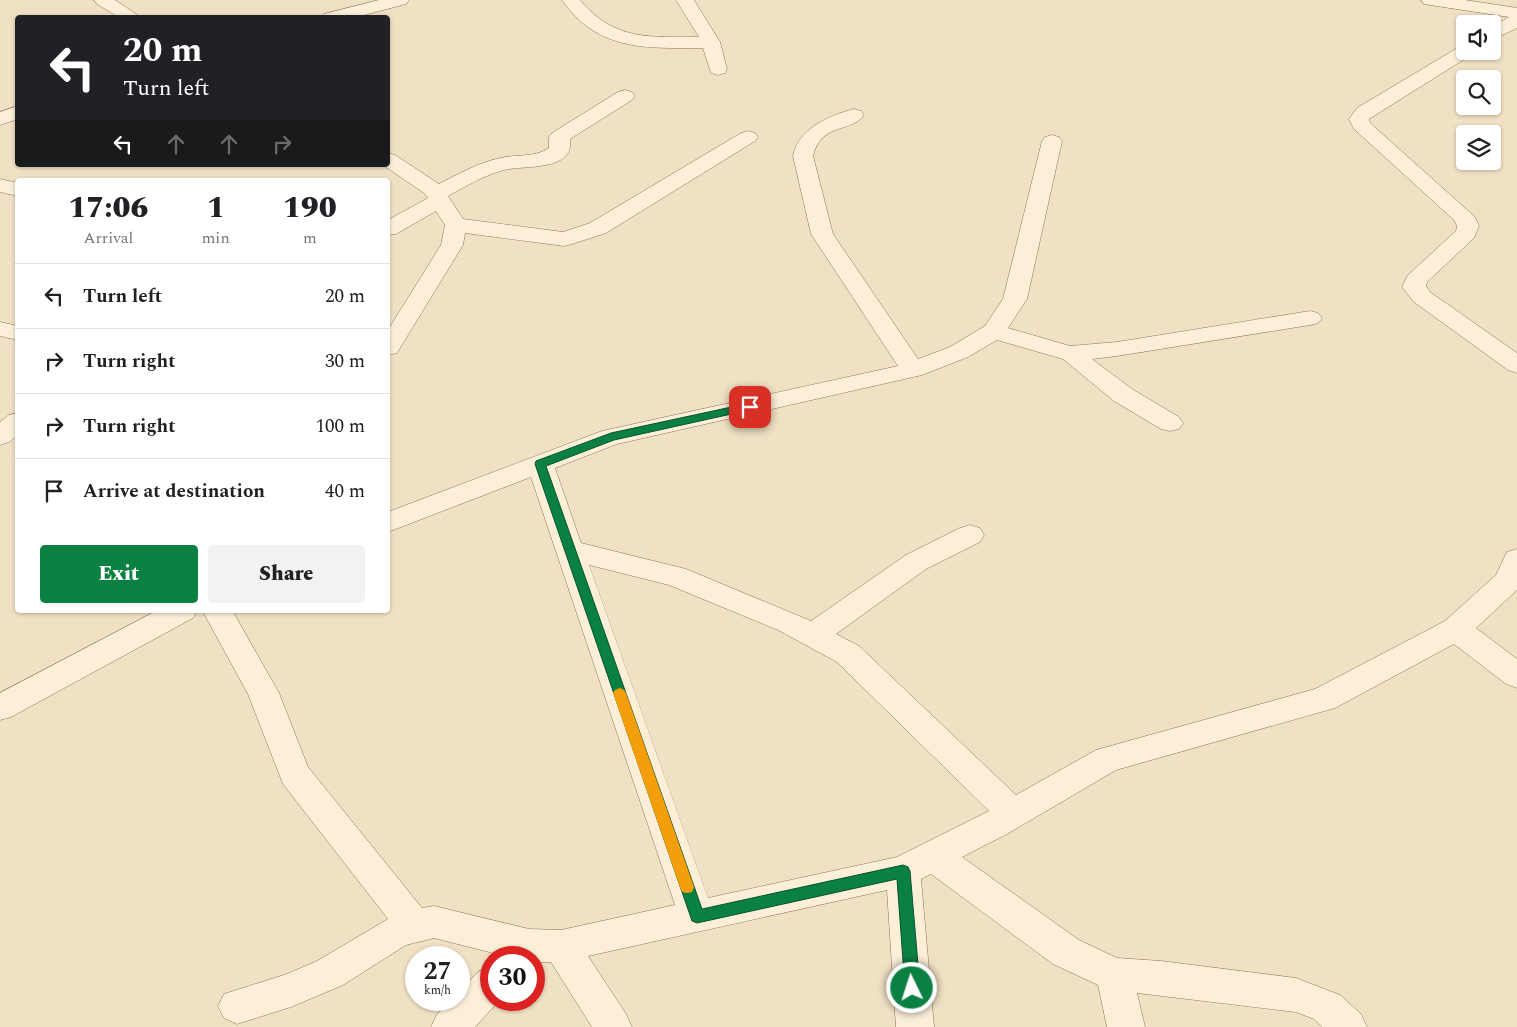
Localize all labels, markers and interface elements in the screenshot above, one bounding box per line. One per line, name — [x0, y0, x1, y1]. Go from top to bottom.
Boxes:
map controls — [1456, 15, 1501, 170]
button: sound — [1456, 15, 1501, 60]
text: 20 m — [123, 24, 203, 77]
icon: left — [40, 35, 105, 100]
button: search — [1456, 70, 1501, 115]
text: Turn left — [123, 72, 209, 105]
button: layers — [1456, 125, 1501, 170]
icon: left — [109, 130, 137, 158]
icon: ahead — [162, 130, 190, 158]
icon: ahead — [215, 130, 243, 158]
icon: right — [268, 130, 296, 158]
text: 17:06 — [68, 185, 149, 231]
text: 1 — [207, 185, 225, 231]
text: 190 — [283, 185, 337, 231]
text: Arrival — [83, 226, 133, 250]
text: min — [202, 226, 230, 250]
text: m — [303, 226, 317, 250]
icon: left — [40, 282, 68, 310]
text: Turn left — [83, 282, 162, 311]
text: 20 m — [325, 282, 365, 311]
icon: right — [40, 347, 68, 375]
text: Turn right — [83, 347, 176, 376]
text: 30 m — [325, 347, 365, 376]
pin — [729, 386, 771, 428]
icon: arrive — [736, 393, 764, 421]
icon: right — [40, 412, 68, 440]
text: Turn right — [83, 412, 176, 441]
text: 100 m — [315, 412, 365, 441]
icon: arrive — [40, 477, 68, 505]
text: Arrive at destination — [83, 477, 265, 506]
text: 40 m — [325, 477, 365, 506]
button: Exit — [40, 545, 198, 603]
button: Share — [208, 545, 365, 603]
speed limit sign: 30 — [480, 946, 545, 1011]
text: 27 — [423, 953, 452, 991]
position arrow — [885, 961, 937, 1013]
text: km/h — [424, 981, 451, 1000]

